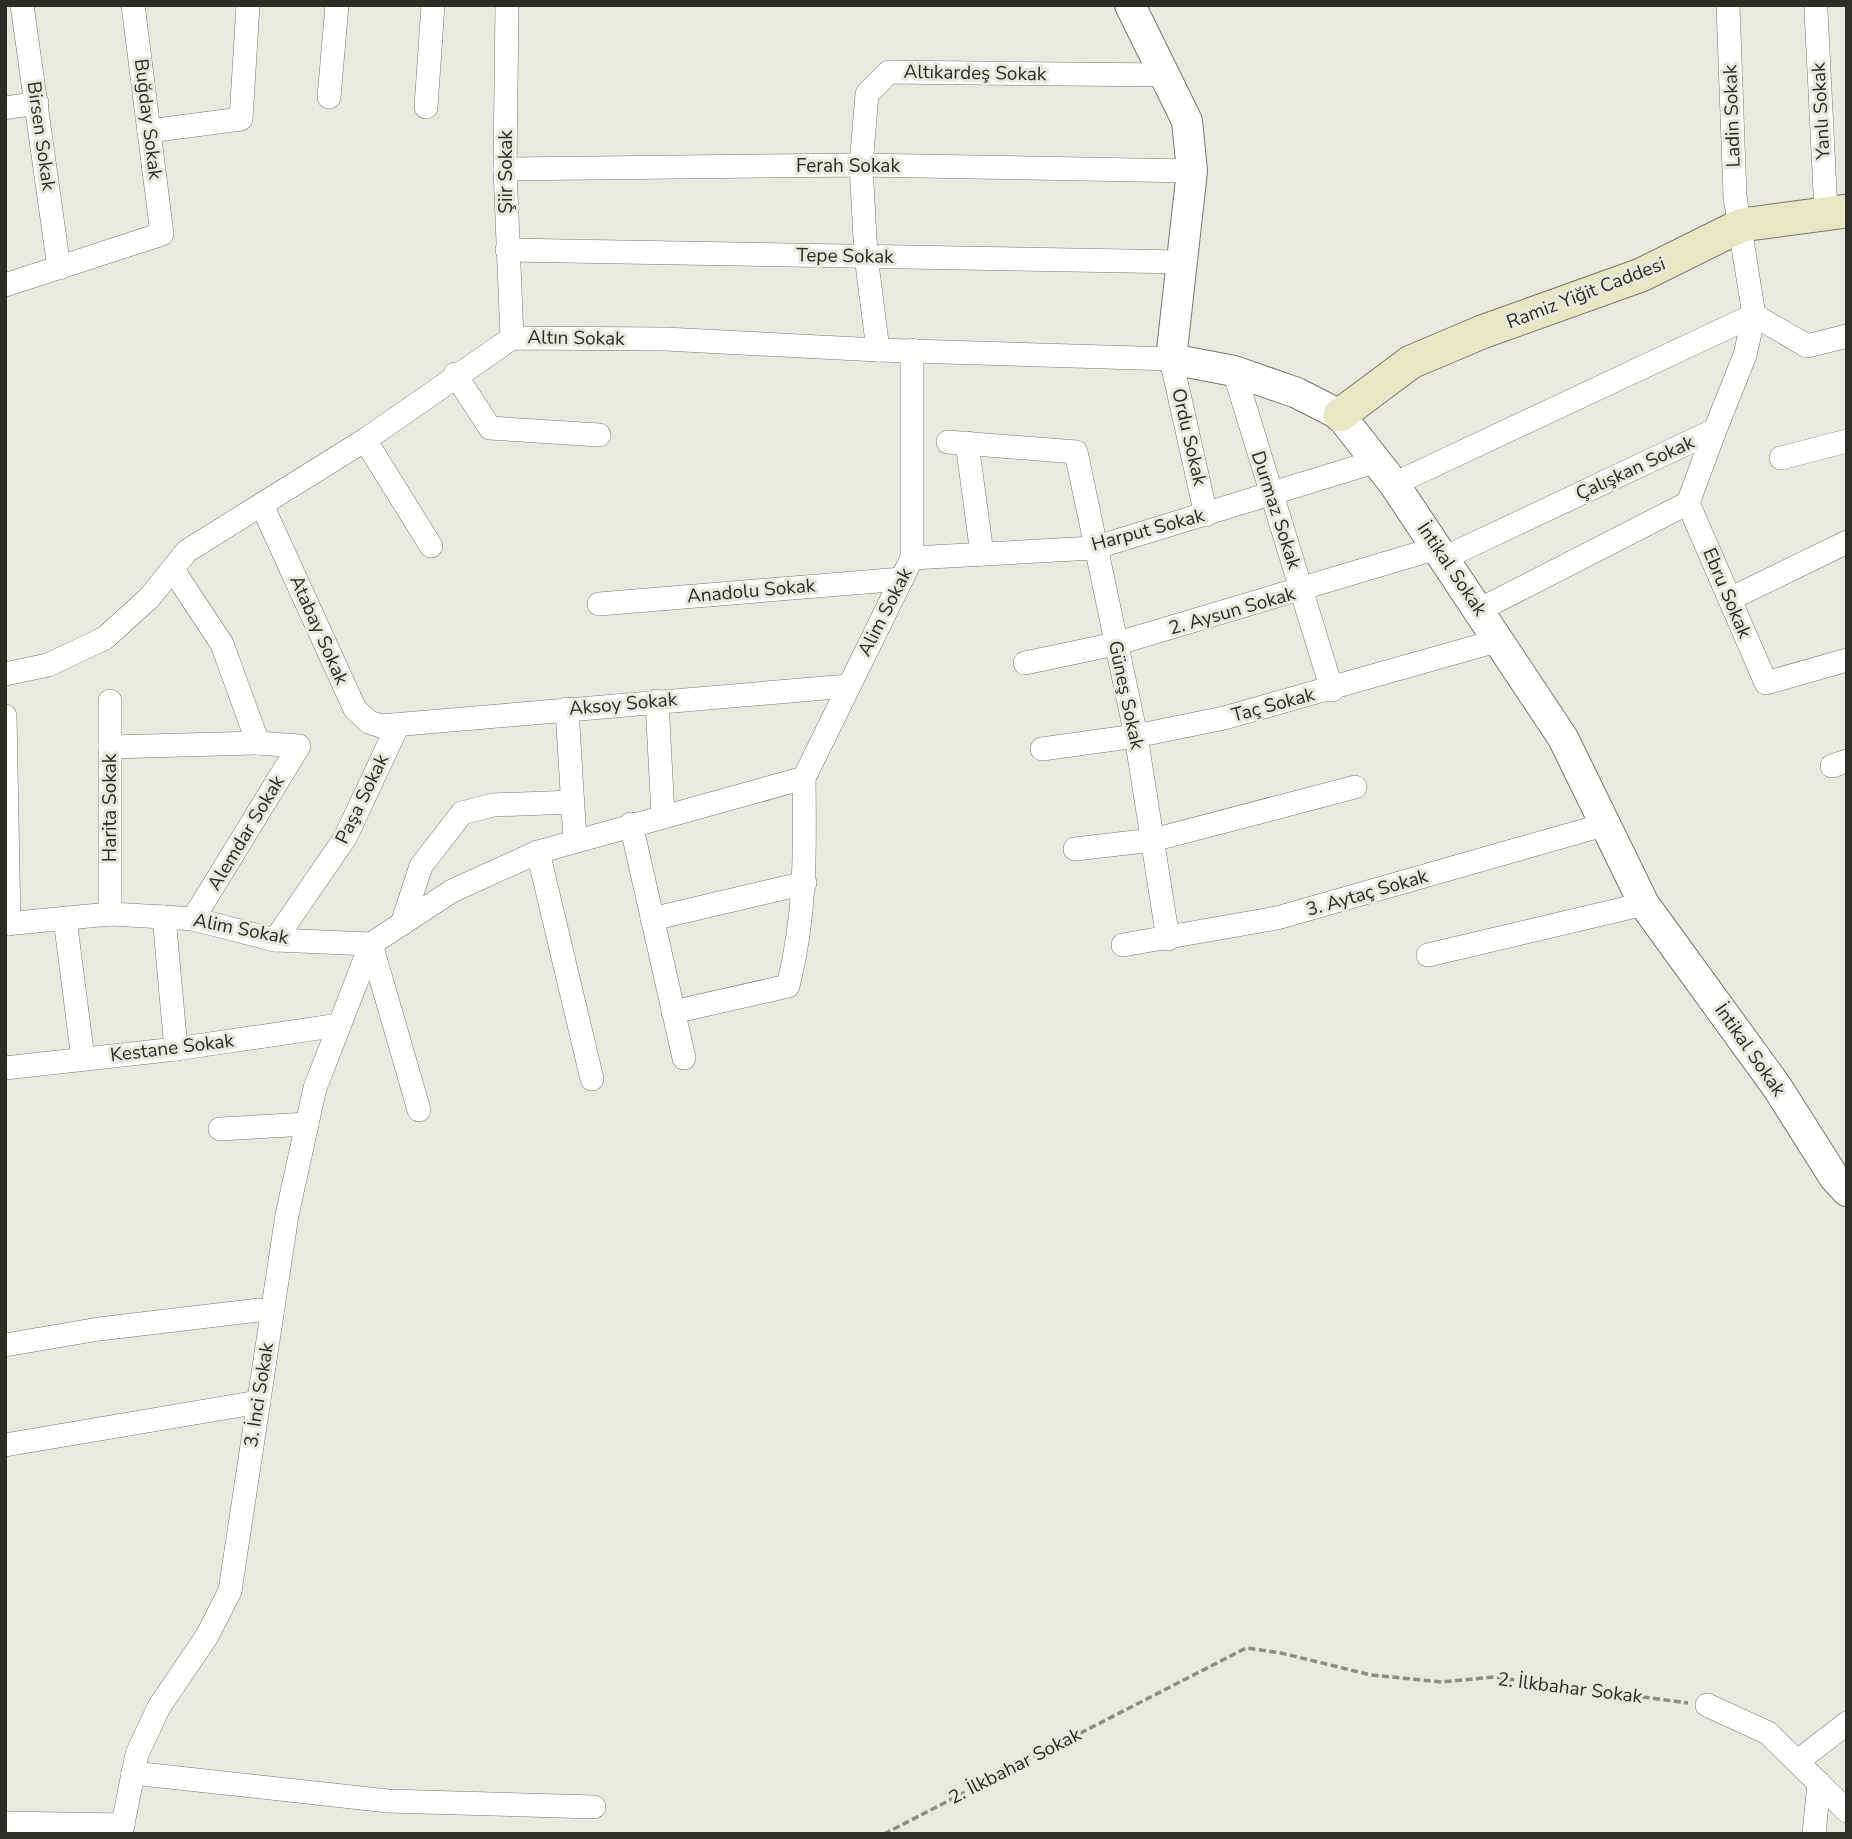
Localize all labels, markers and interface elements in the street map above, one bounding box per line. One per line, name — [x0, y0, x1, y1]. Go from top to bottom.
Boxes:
street label: Buğday Sokak — [128, 57, 168, 181]
street label: Altıkardeş Sokak — [903, 59, 1047, 87]
street label: Yanlı Sokak — [1805, 61, 1837, 161]
street label: Ladin Sokak — [1717, 64, 1747, 168]
street label: Birsen Sokak — [20, 80, 62, 193]
street label: Şiir Sokak — [493, 130, 519, 214]
street label: Ferah Sokak — [796, 153, 900, 179]
street label: Tepe Sokak — [796, 242, 894, 270]
street label: Ramiz Yiğit Caddesi — [1503, 251, 1669, 335]
street label: Altın Sokak — [527, 324, 625, 352]
street label: Ordu Sokak — [1165, 386, 1213, 489]
street label: Çalışkan Sokak — [1571, 429, 1699, 507]
street label: Durmaz Sokak — [1245, 448, 1307, 573]
street label: Harput Sokak — [1089, 502, 1208, 558]
street label: İntikal Sokak — [1411, 517, 1493, 621]
street label: Ebru Sokak — [1696, 544, 1758, 643]
street label: Alim Sokak — [852, 563, 919, 661]
street label: Atabay Sokak — [283, 571, 355, 689]
street label: Anadolu Sokak — [686, 572, 817, 610]
street label: 2. Aysun Sokak — [1166, 580, 1299, 641]
street label: Güneş Sokak — [1102, 638, 1150, 752]
street label: Taç Sokak — [1229, 681, 1318, 729]
street label: Aksoy Sokak — [568, 686, 679, 722]
street label: Paşa Sokak — [329, 749, 395, 848]
street label: Harita Sokak — [97, 753, 123, 862]
street label: Alemdar Sokak — [201, 770, 291, 895]
street label: 3. Aytaç Sokak — [1303, 863, 1431, 923]
street label: Alim Sokak — [191, 907, 291, 951]
street label: İntikal Sokak — [1708, 998, 1792, 1102]
street label: Kestane Sokak — [109, 1027, 236, 1068]
street label: 3. İnci Sokak — [238, 1340, 280, 1449]
street label: 2. İlkbahar Sokak — [1496, 1666, 1644, 1710]
street label: 2. İlkbahar Sokak — [944, 1721, 1086, 1811]

